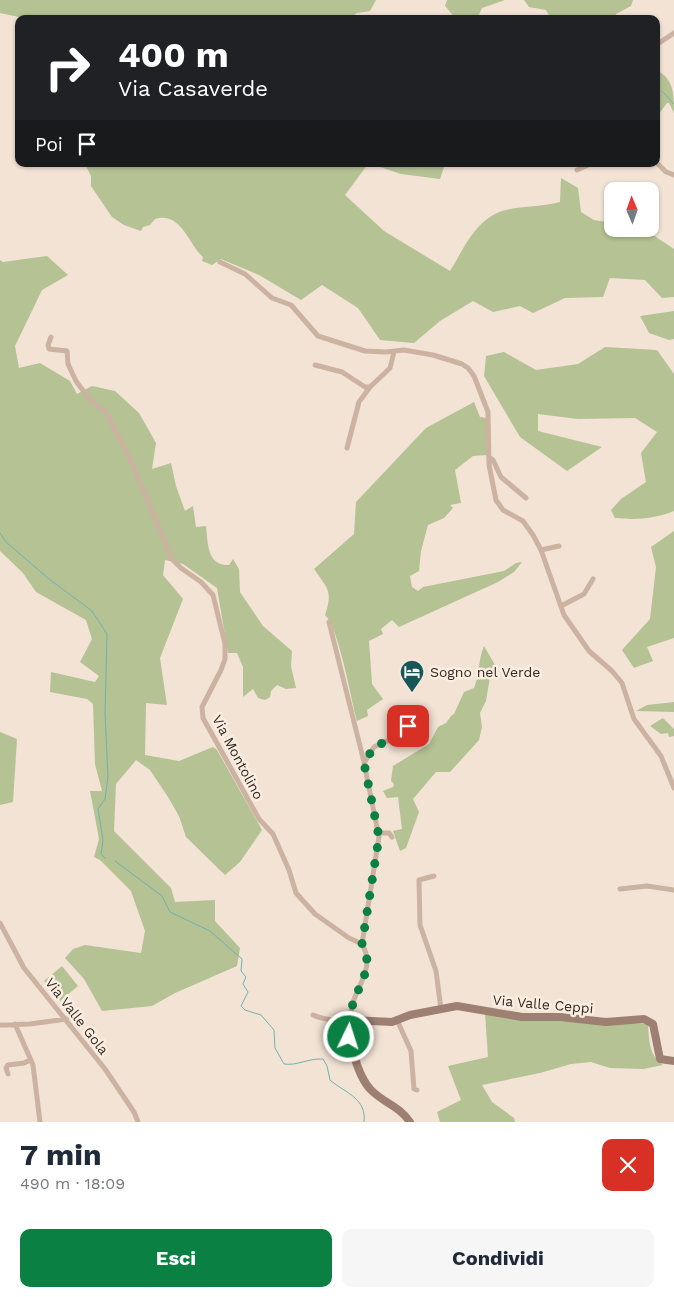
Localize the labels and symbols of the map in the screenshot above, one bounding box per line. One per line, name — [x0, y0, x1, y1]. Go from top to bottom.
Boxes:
north arrow — [604, 182, 659, 238]
hotel icon: Sogno nel Verde — [399, 659, 425, 693]
place label: Sogno nel Verde — [430, 664, 540, 680]
pin — [387, 705, 429, 747]
street label: Via Montolino — [209, 712, 267, 802]
street label: Via Valle Gola — [42, 974, 112, 1058]
street label: Via Valle Ceppi — [492, 992, 594, 1016]
position arrow — [322, 1010, 374, 1062]

